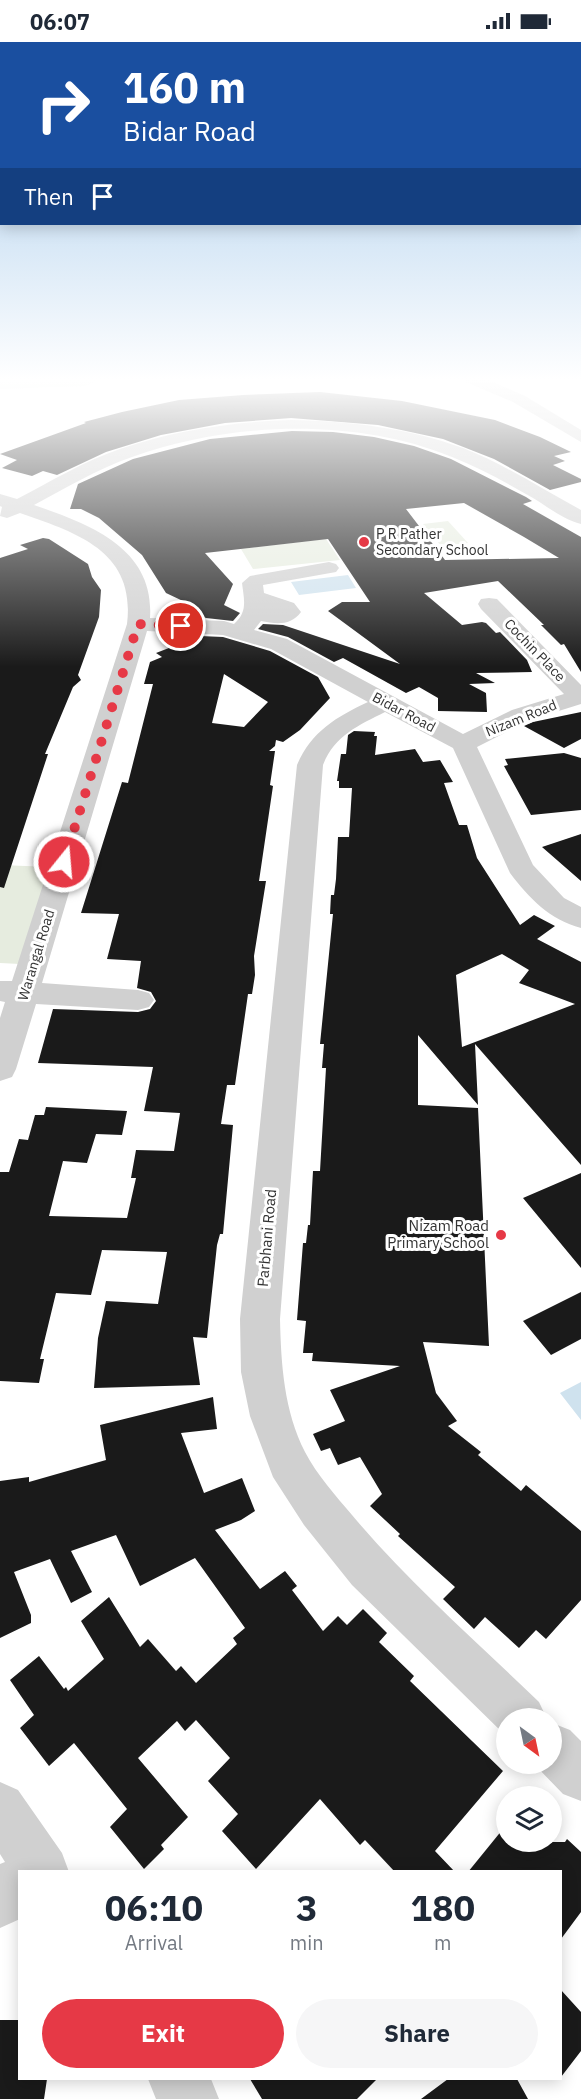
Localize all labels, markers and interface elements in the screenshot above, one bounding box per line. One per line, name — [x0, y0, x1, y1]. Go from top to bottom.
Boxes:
text: 06:07 — [30, 7, 90, 36]
text: 160 m — [123, 60, 246, 115]
icon: right — [24, 66, 102, 144]
text: Bidar Road — [123, 113, 256, 148]
icon: arrive — [86, 180, 119, 213]
text: Then — [24, 182, 74, 211]
place label: P R Pather Secondary School — [376, 525, 489, 559]
marker: P R Pather Secondary School — [357, 535, 371, 549]
pin — [155, 600, 206, 651]
icon: arrive — [164, 609, 197, 642]
street label: Cochin Place — [500, 615, 570, 685]
street label: Bidar Road — [369, 688, 439, 736]
street label: Nizam Road — [483, 696, 559, 740]
position arrow — [32, 830, 96, 894]
street label: Warangal Road — [14, 907, 58, 1003]
street label: Parbhani Road — [253, 1188, 280, 1288]
place label: Nizam Road Primary School — [387, 1216, 489, 1252]
marker: Nizam Road Primary School — [494, 1228, 508, 1242]
north arrow — [496, 1708, 562, 1774]
map controls — [496, 1708, 562, 1852]
button: layers — [496, 1786, 562, 1852]
text: 06:10 — [105, 1884, 203, 1931]
text: 3 — [296, 1884, 318, 1931]
text: 180 — [410, 1884, 475, 1931]
text: Arrival — [125, 1929, 183, 1956]
text: min — [290, 1929, 324, 1956]
text: m — [434, 1929, 452, 1956]
button: Exit — [42, 1999, 284, 2068]
button: Share — [296, 1999, 538, 2068]

